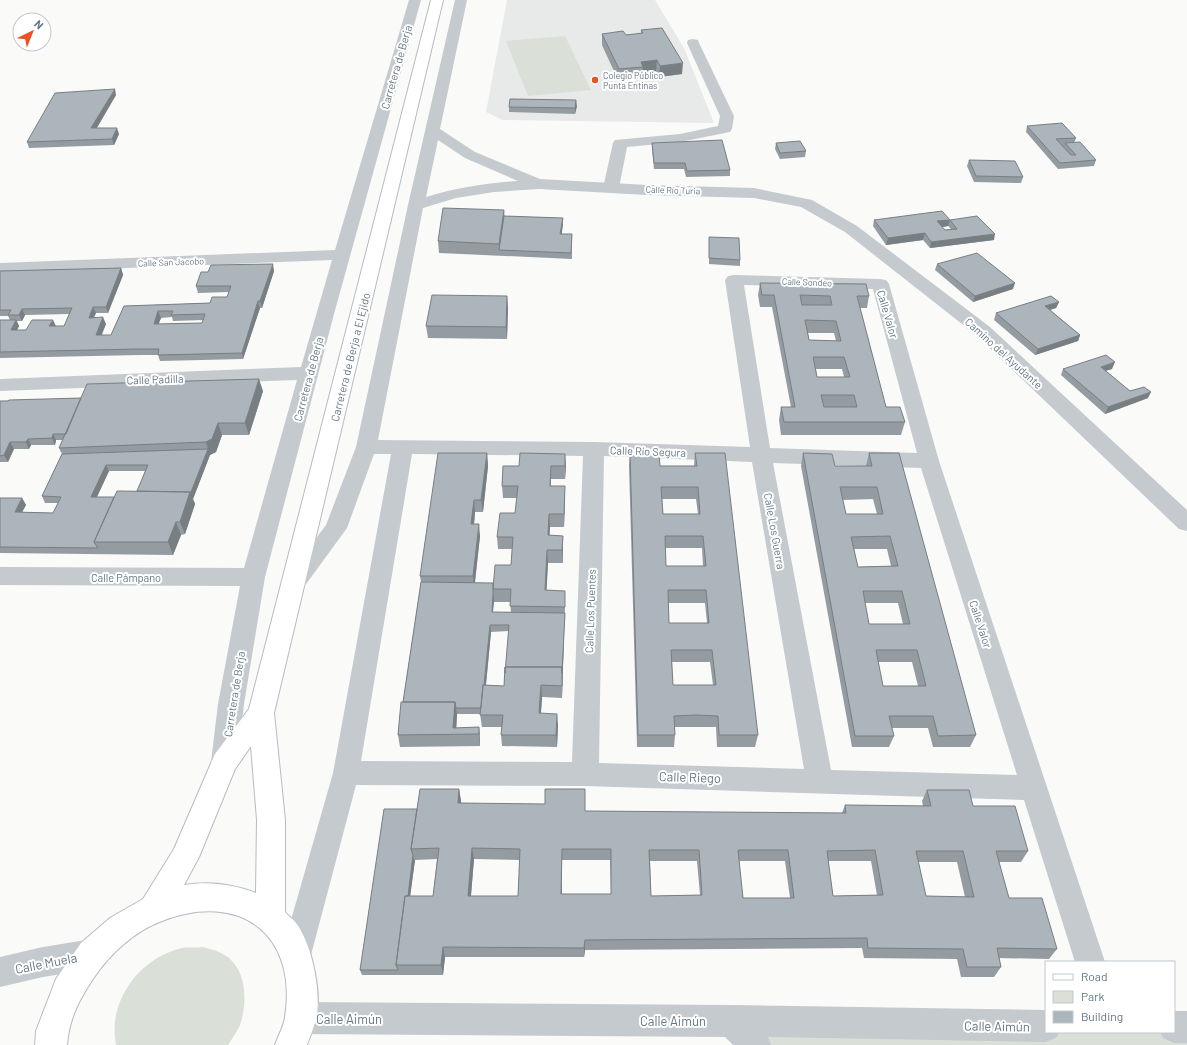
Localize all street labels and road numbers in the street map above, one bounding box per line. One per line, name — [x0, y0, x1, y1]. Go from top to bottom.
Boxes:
street label: Carretera de Berja — [378, 24, 414, 110]
street label: Calle Río Turia — [646, 184, 700, 196]
street label: Calle San Jacobo — [138, 255, 204, 269]
street label: Calle Sondeo — [782, 276, 832, 288]
street label: Calle Valor — [875, 288, 901, 340]
street label: Carretera de Berja a El Ejido — [328, 291, 372, 423]
street label: Camino del Ayudante — [963, 315, 1045, 391]
street label: Carretera de Berja — [291, 335, 325, 423]
street label: Calle Padilla — [126, 372, 184, 386]
street label: Calle Río Segura — [610, 443, 686, 459]
street label: Calle Los Guerra — [762, 492, 788, 570]
street label: Calle Los Puentes — [582, 569, 598, 653]
street label: Calle Pámpano — [91, 571, 161, 584]
street label: Calle Valor — [967, 598, 995, 650]
street label: Carretera de Berja — [221, 650, 247, 738]
street label: Calle Riego — [659, 768, 721, 786]
street label: Calle Muela — [14, 949, 78, 977]
street label: Calle Aimún — [316, 1011, 382, 1027]
street label: Calle Aimún — [640, 1013, 706, 1029]
street label: Calle Aimún — [964, 1017, 1030, 1035]

